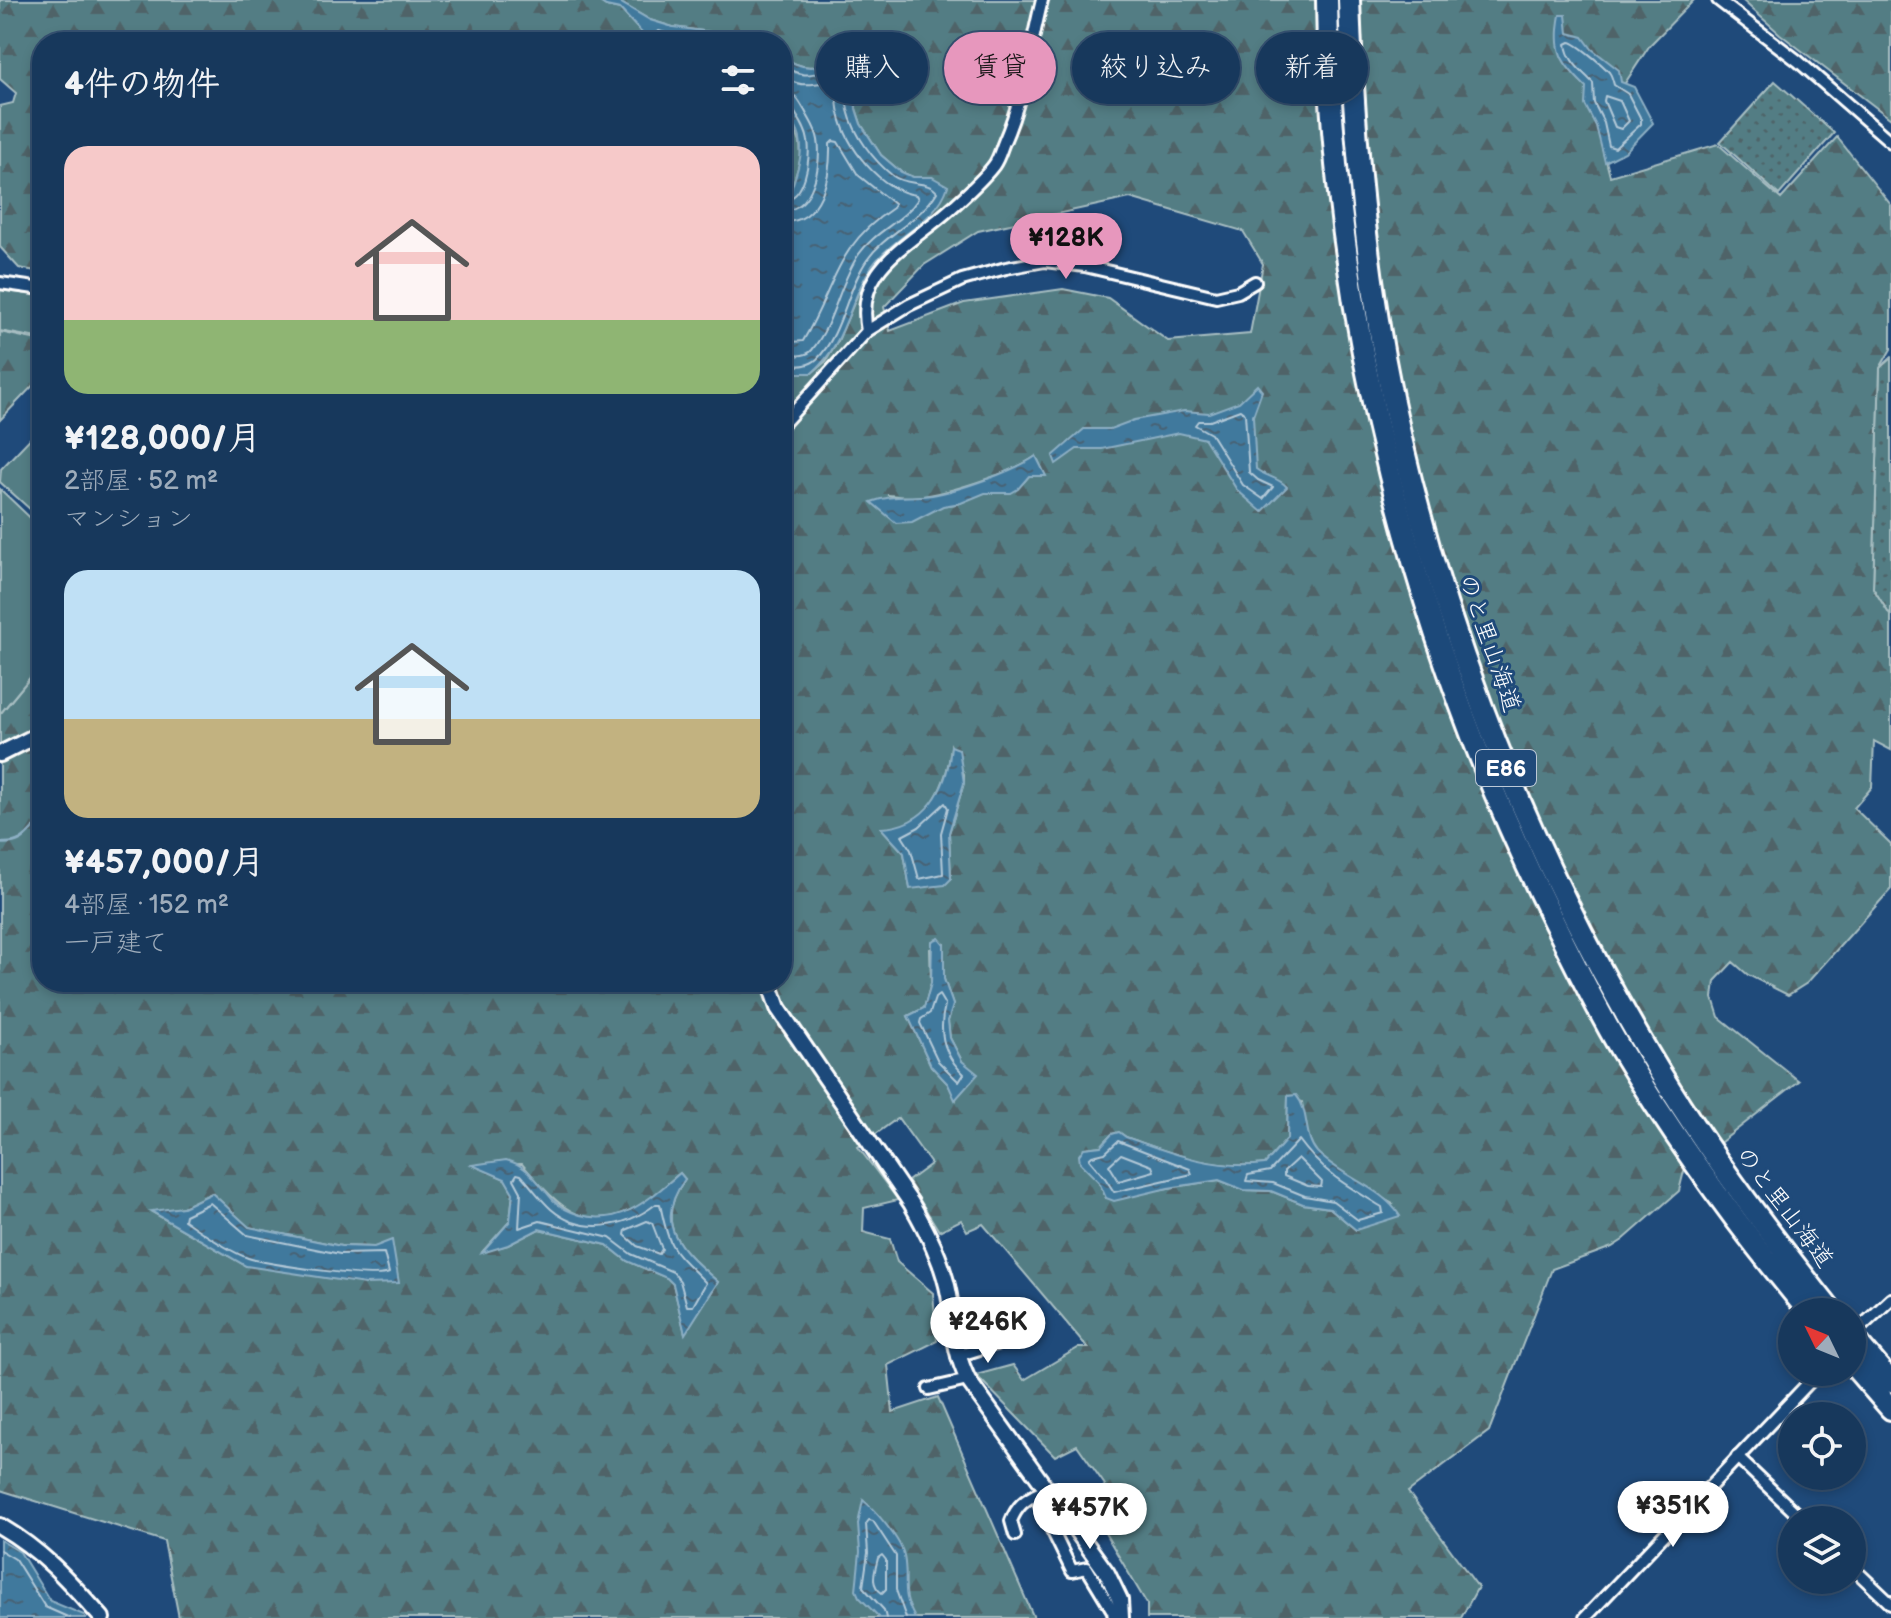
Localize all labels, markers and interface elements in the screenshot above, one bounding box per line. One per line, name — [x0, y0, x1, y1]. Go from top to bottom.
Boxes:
chip: 購入 — [816, 32, 928, 104]
chip: 賃貸 — [944, 32, 1056, 104]
chip: 絞り込み — [1072, 32, 1240, 104]
chip: 新着 — [1256, 32, 1368, 104]
icon: filters — [716, 58, 760, 102]
text: 4件の物件 — [64, 64, 220, 105]
icon: home — [340, 198, 484, 342]
pin: ¥128K — [1010, 213, 1122, 281]
text: ¥128K — [1028, 223, 1104, 254]
text: ¥128,000/月 — [64, 418, 261, 459]
text: 2部屋 · 52 m² — [64, 466, 218, 497]
text: マンション — [64, 504, 193, 535]
street label: のと里山海道 — [1452, 570, 1527, 716]
icon: home — [340, 622, 484, 766]
road number: E86 — [1476, 750, 1536, 786]
text: ¥457,000/月 — [64, 842, 265, 883]
text: 4部屋 · 152 m² — [64, 890, 229, 921]
text: 一戸建て — [64, 928, 168, 959]
street label: のと里山海道 — [1730, 1141, 1840, 1274]
pin: ¥246K — [932, 1297, 1044, 1365]
north arrow — [1778, 1298, 1866, 1386]
map controls — [1778, 1298, 1866, 1594]
text: ¥246K — [948, 1307, 1028, 1338]
button: locate — [1778, 1402, 1866, 1490]
pin: ¥351K — [1617, 1481, 1729, 1549]
pin: ¥457K — [1034, 1483, 1146, 1551]
text: ¥351K — [1636, 1491, 1710, 1522]
text: ¥457K — [1051, 1493, 1129, 1524]
button: layers — [1778, 1506, 1866, 1594]

